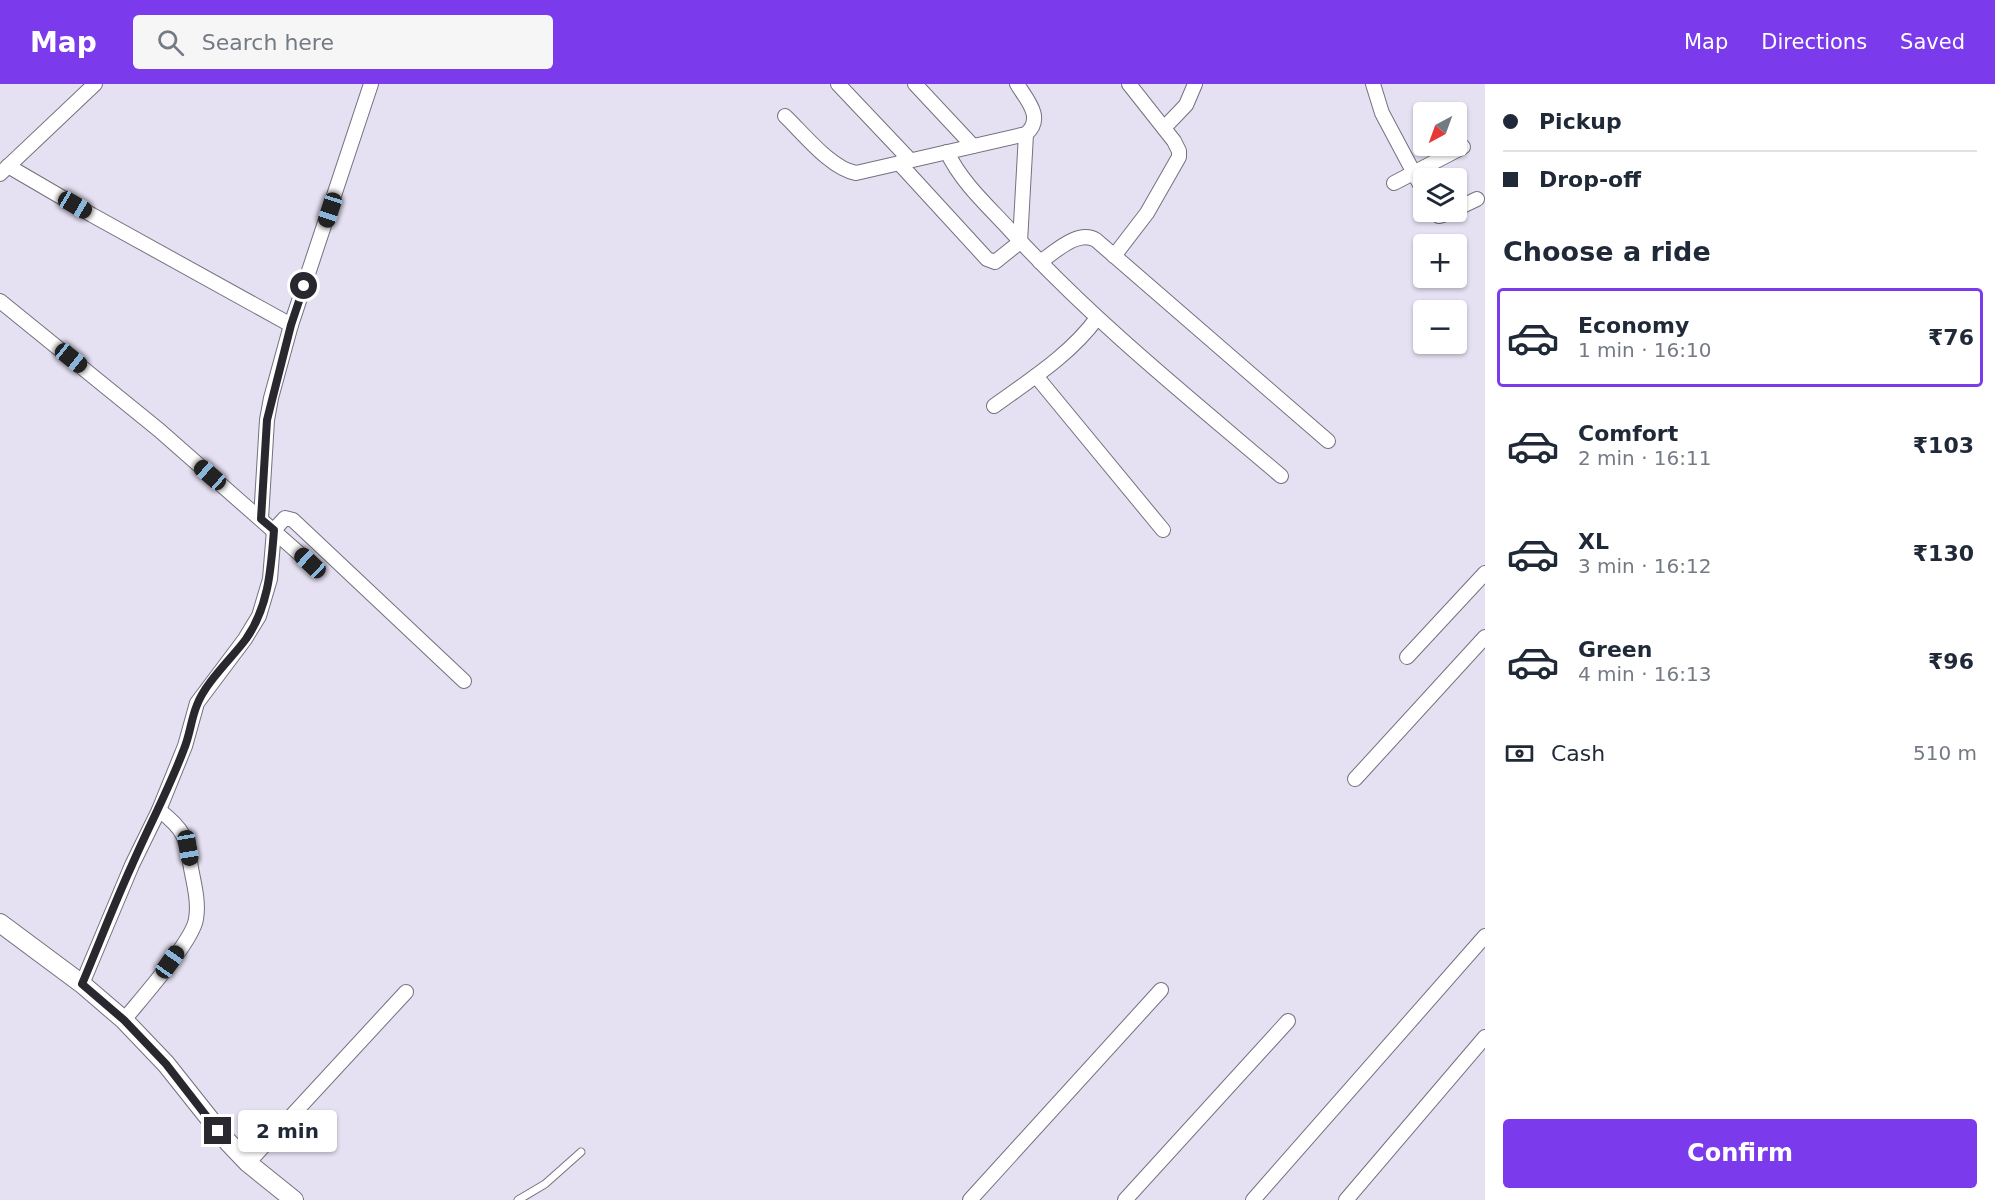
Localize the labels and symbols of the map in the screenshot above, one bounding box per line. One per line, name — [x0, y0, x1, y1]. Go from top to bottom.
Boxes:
north arrow — [1413, 102, 1467, 156]
car — [55, 188, 95, 222]
car — [316, 190, 344, 230]
route start — [290, 272, 317, 299]
car — [51, 340, 91, 376]
car — [191, 456, 229, 494]
car — [291, 544, 329, 582]
car — [176, 829, 200, 867]
car — [152, 942, 188, 982]
callout: 2 min — [239, 1110, 338, 1152]
route end — [204, 1117, 231, 1144]

